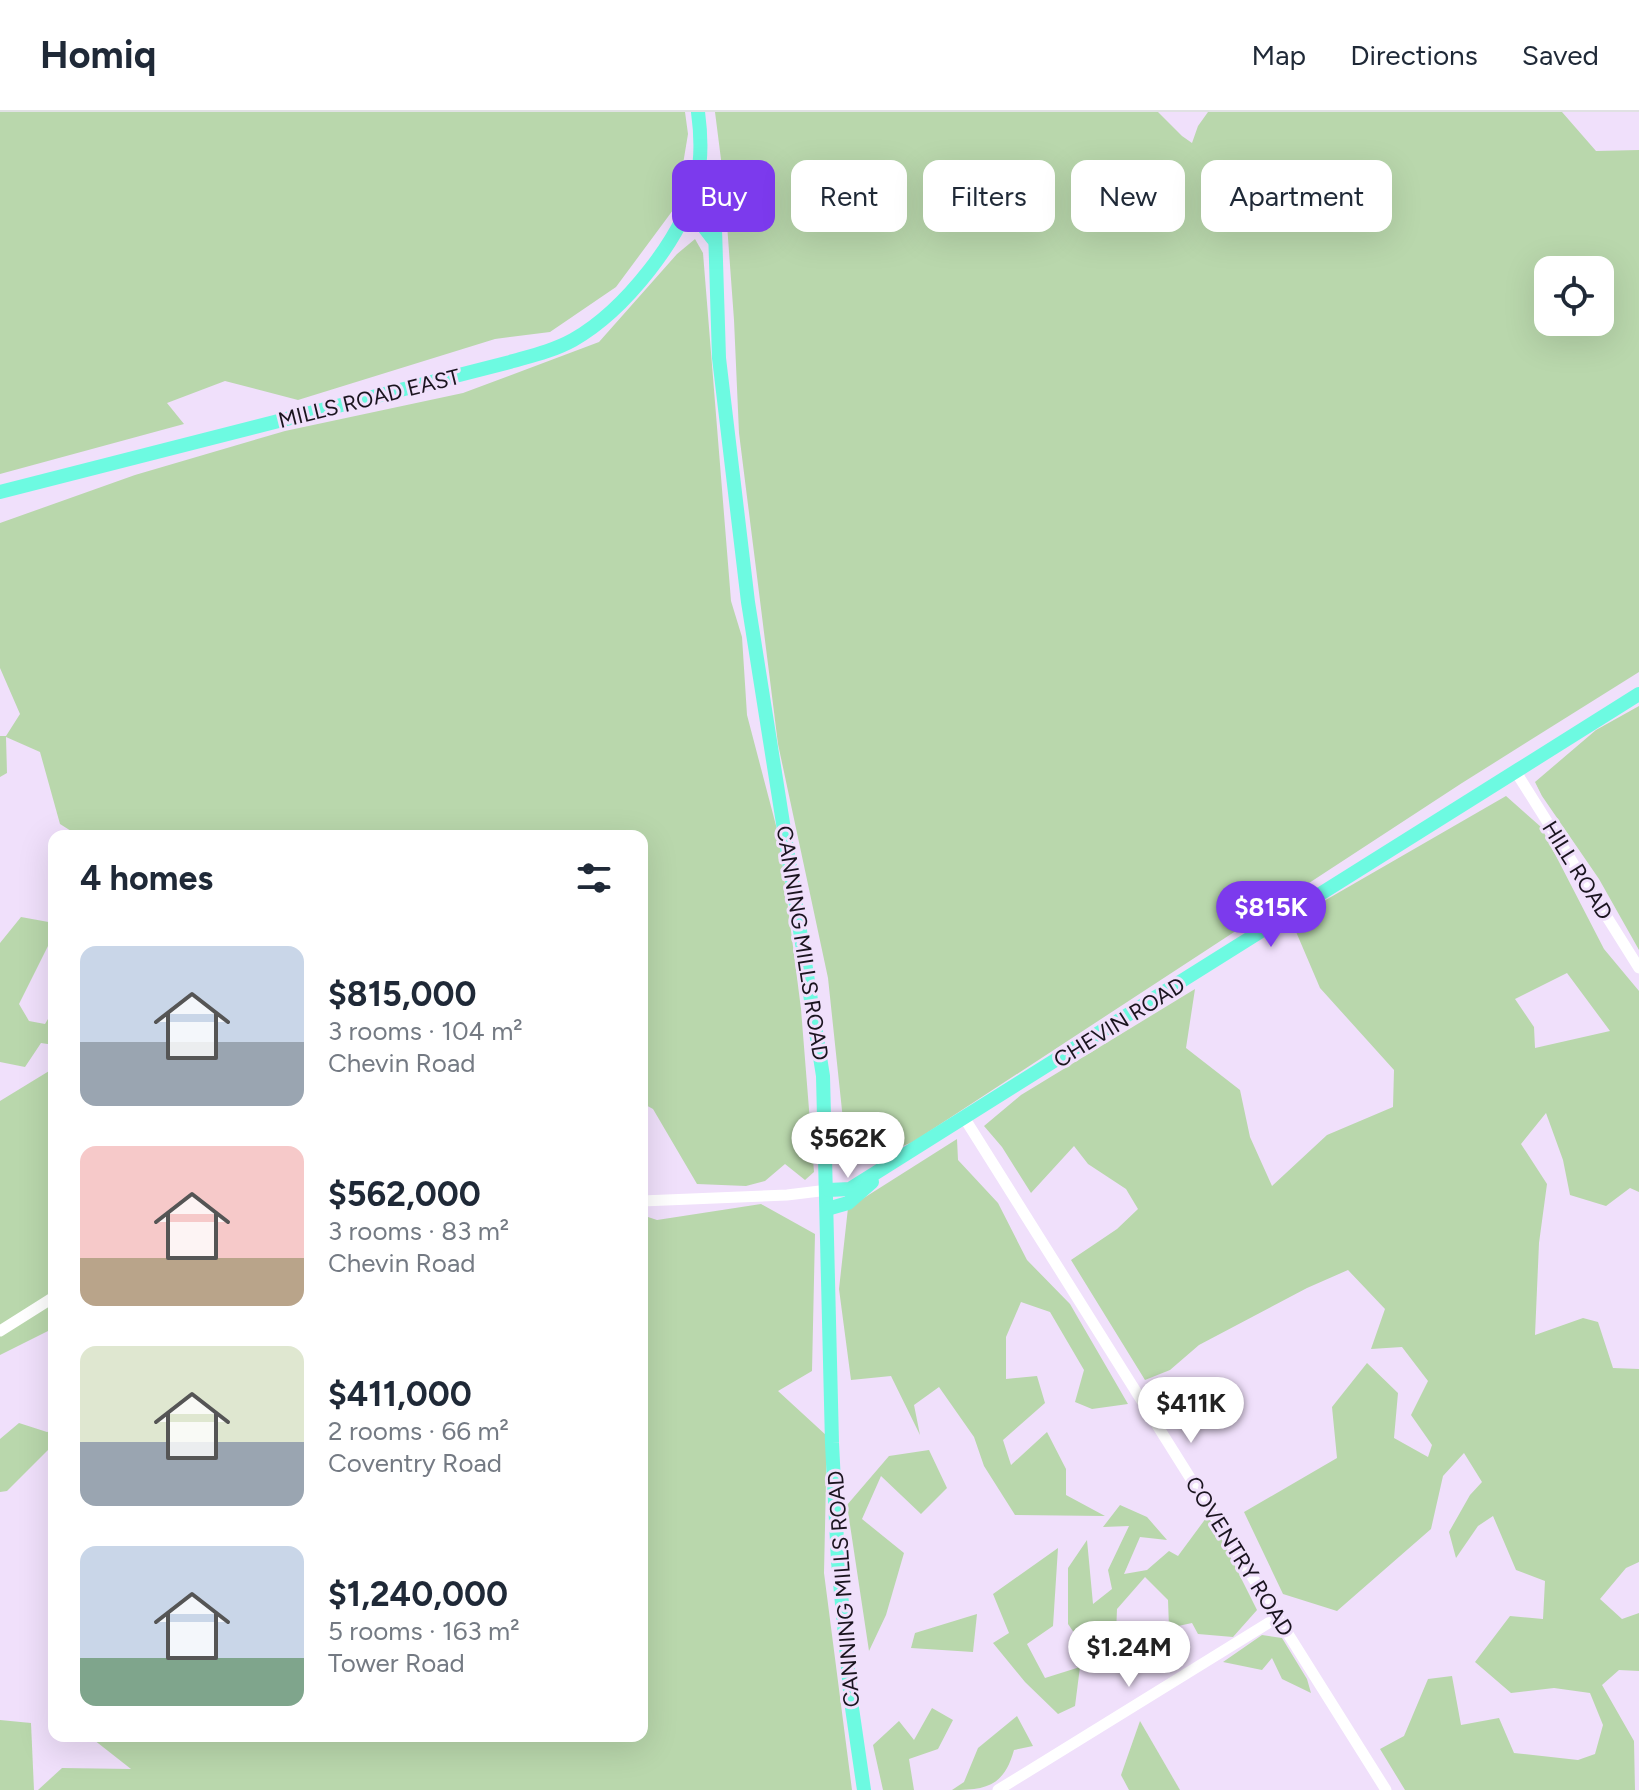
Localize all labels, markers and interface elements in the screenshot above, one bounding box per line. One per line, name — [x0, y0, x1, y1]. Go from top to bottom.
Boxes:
text: Homiq — [40, 32, 156, 78]
text: Map — [1252, 38, 1306, 72]
text: Directions — [1350, 38, 1478, 72]
text: Saved — [1522, 38, 1599, 72]
chip: Buy — [672, 160, 775, 232]
chip: Rent — [791, 160, 907, 232]
chip: Filters — [923, 160, 1055, 232]
chip: New — [1071, 160, 1185, 232]
chip: Apartment — [1201, 160, 1392, 232]
map controls — [1534, 256, 1614, 336]
button: locate — [1534, 256, 1614, 336]
street label: MILLS ROAD EAST — [275, 363, 463, 434]
street label: HILL ROAD — [1537, 816, 1619, 925]
street label: CANNING MILLS ROAD — [771, 824, 834, 1062]
icon: filters — [572, 856, 616, 900]
text: 4 homes — [80, 858, 213, 899]
pin: $815K — [1215, 881, 1327, 949]
text: $815K — [1234, 891, 1308, 923]
street label: CHEVIN ROAD — [1049, 971, 1190, 1074]
text: $815,000 — [328, 974, 477, 1015]
icon: home — [144, 978, 240, 1074]
text: 3 rooms · 104 m² — [328, 1015, 523, 1047]
text: Chevin Road — [328, 1047, 475, 1079]
pin: $562K — [792, 1112, 904, 1180]
text: $562K — [810, 1122, 886, 1154]
text: $562,000 — [328, 1174, 481, 1215]
icon: home — [144, 1178, 240, 1274]
text: 3 rooms · 83 m² — [328, 1215, 509, 1247]
text: Chevin Road — [328, 1247, 475, 1279]
text: $411,000 — [328, 1374, 472, 1415]
pin: $411K — [1135, 1377, 1247, 1445]
icon: home — [144, 1378, 240, 1474]
text: $411K — [1156, 1387, 1226, 1419]
text: 2 rooms · 66 m² — [328, 1415, 509, 1447]
text: Coventry Road — [328, 1447, 502, 1479]
street label: CANNING MILLS ROAD — [822, 1470, 865, 1708]
street label: COVENTRY ROAD — [1179, 1471, 1300, 1641]
text: $1,240,000 — [328, 1574, 508, 1615]
icon: home — [144, 1578, 240, 1674]
text: 5 rooms · 163 m² — [328, 1615, 520, 1647]
pin: $1.24M — [1064, 1621, 1194, 1689]
text: $1.24M — [1086, 1631, 1172, 1663]
text: Tower Road — [328, 1647, 465, 1679]

